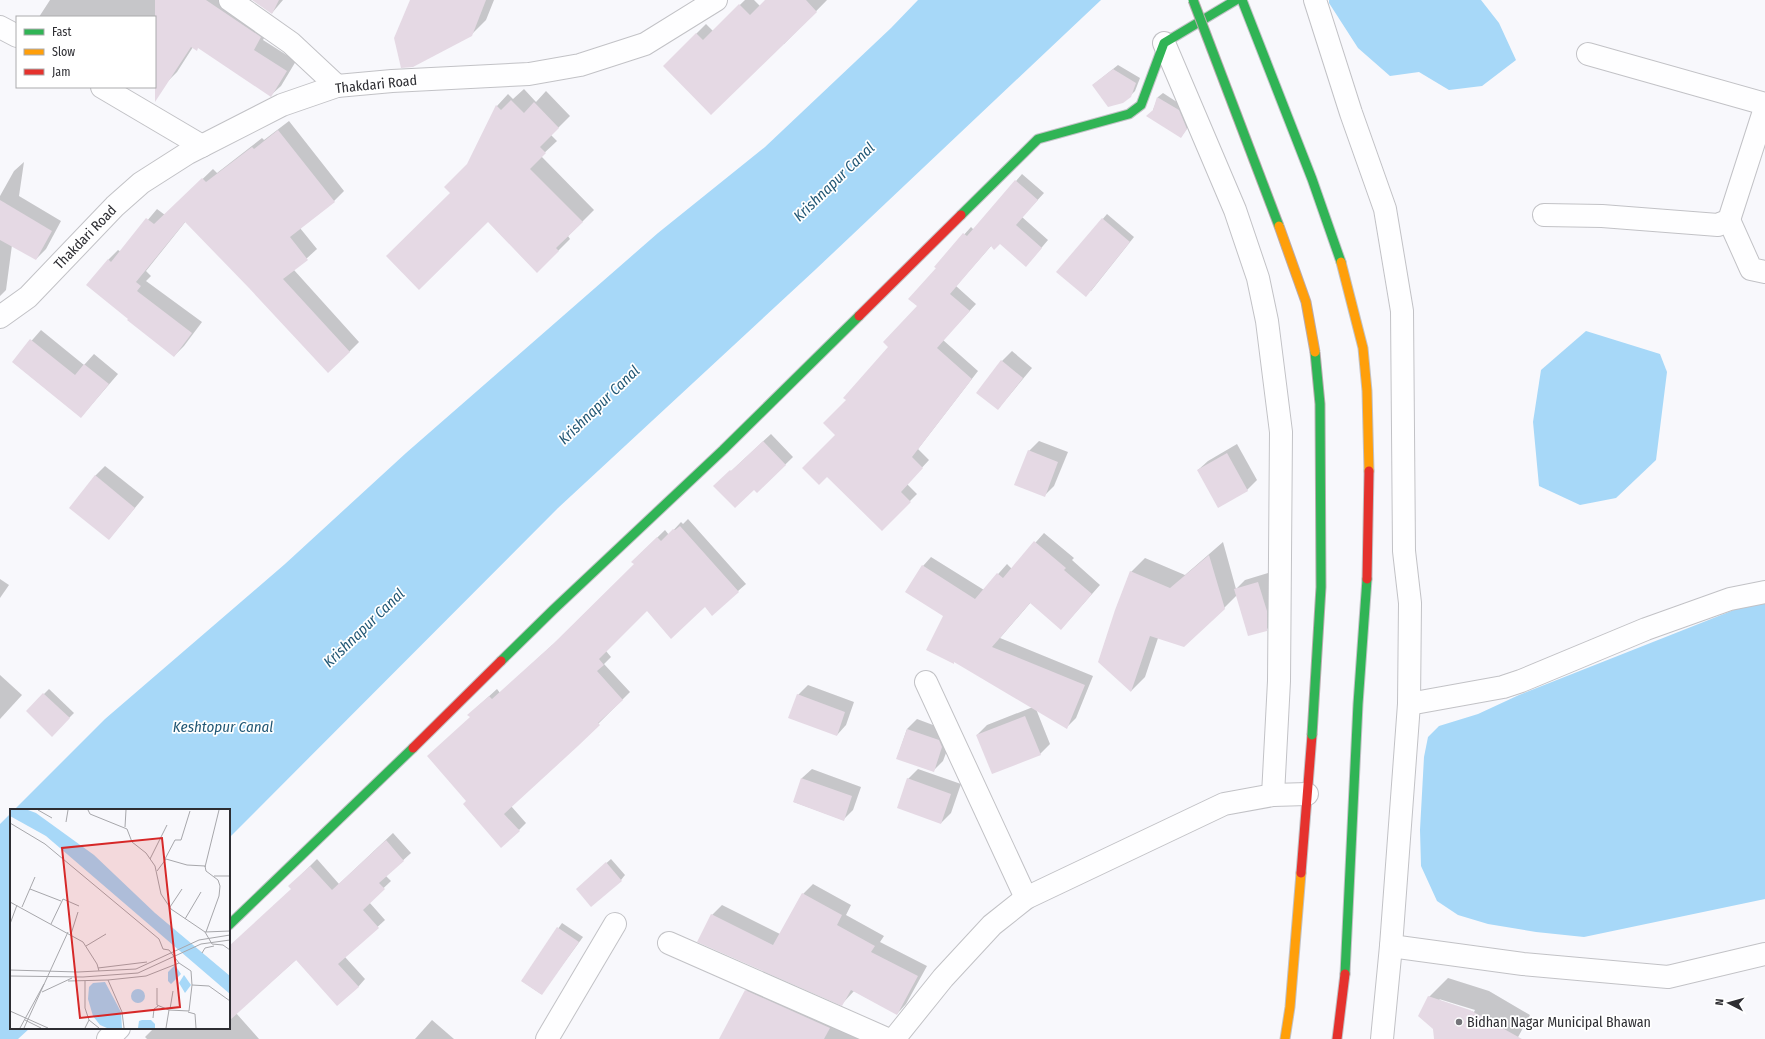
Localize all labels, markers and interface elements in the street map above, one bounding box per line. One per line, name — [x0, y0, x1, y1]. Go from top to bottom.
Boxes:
legend — [16, 16, 156, 88]
text: Fast — [52, 25, 71, 39]
text: Slow — [52, 45, 75, 59]
text: Jam — [52, 65, 70, 79]
street label: Thakdari Road — [334, 72, 418, 97]
water label: Krishnapur Canal — [790, 139, 878, 225]
street label: Thakdari Road — [51, 202, 120, 273]
water label: Krishnapur Canal — [555, 362, 643, 448]
water label: Krishnapur Canal — [320, 585, 408, 671]
water label: Keshtopur Canal — [173, 718, 273, 736]
inset map — [10, 809, 230, 1029]
north arrow — [1709, 983, 1749, 1023]
text: N — [1713, 998, 1726, 1006]
place label: Bidhan Nagar Municipal Bhawan — [1467, 1014, 1651, 1031]
marker: Bidhan Nagar Municipal Bhawan — [1454, 1017, 1464, 1027]

